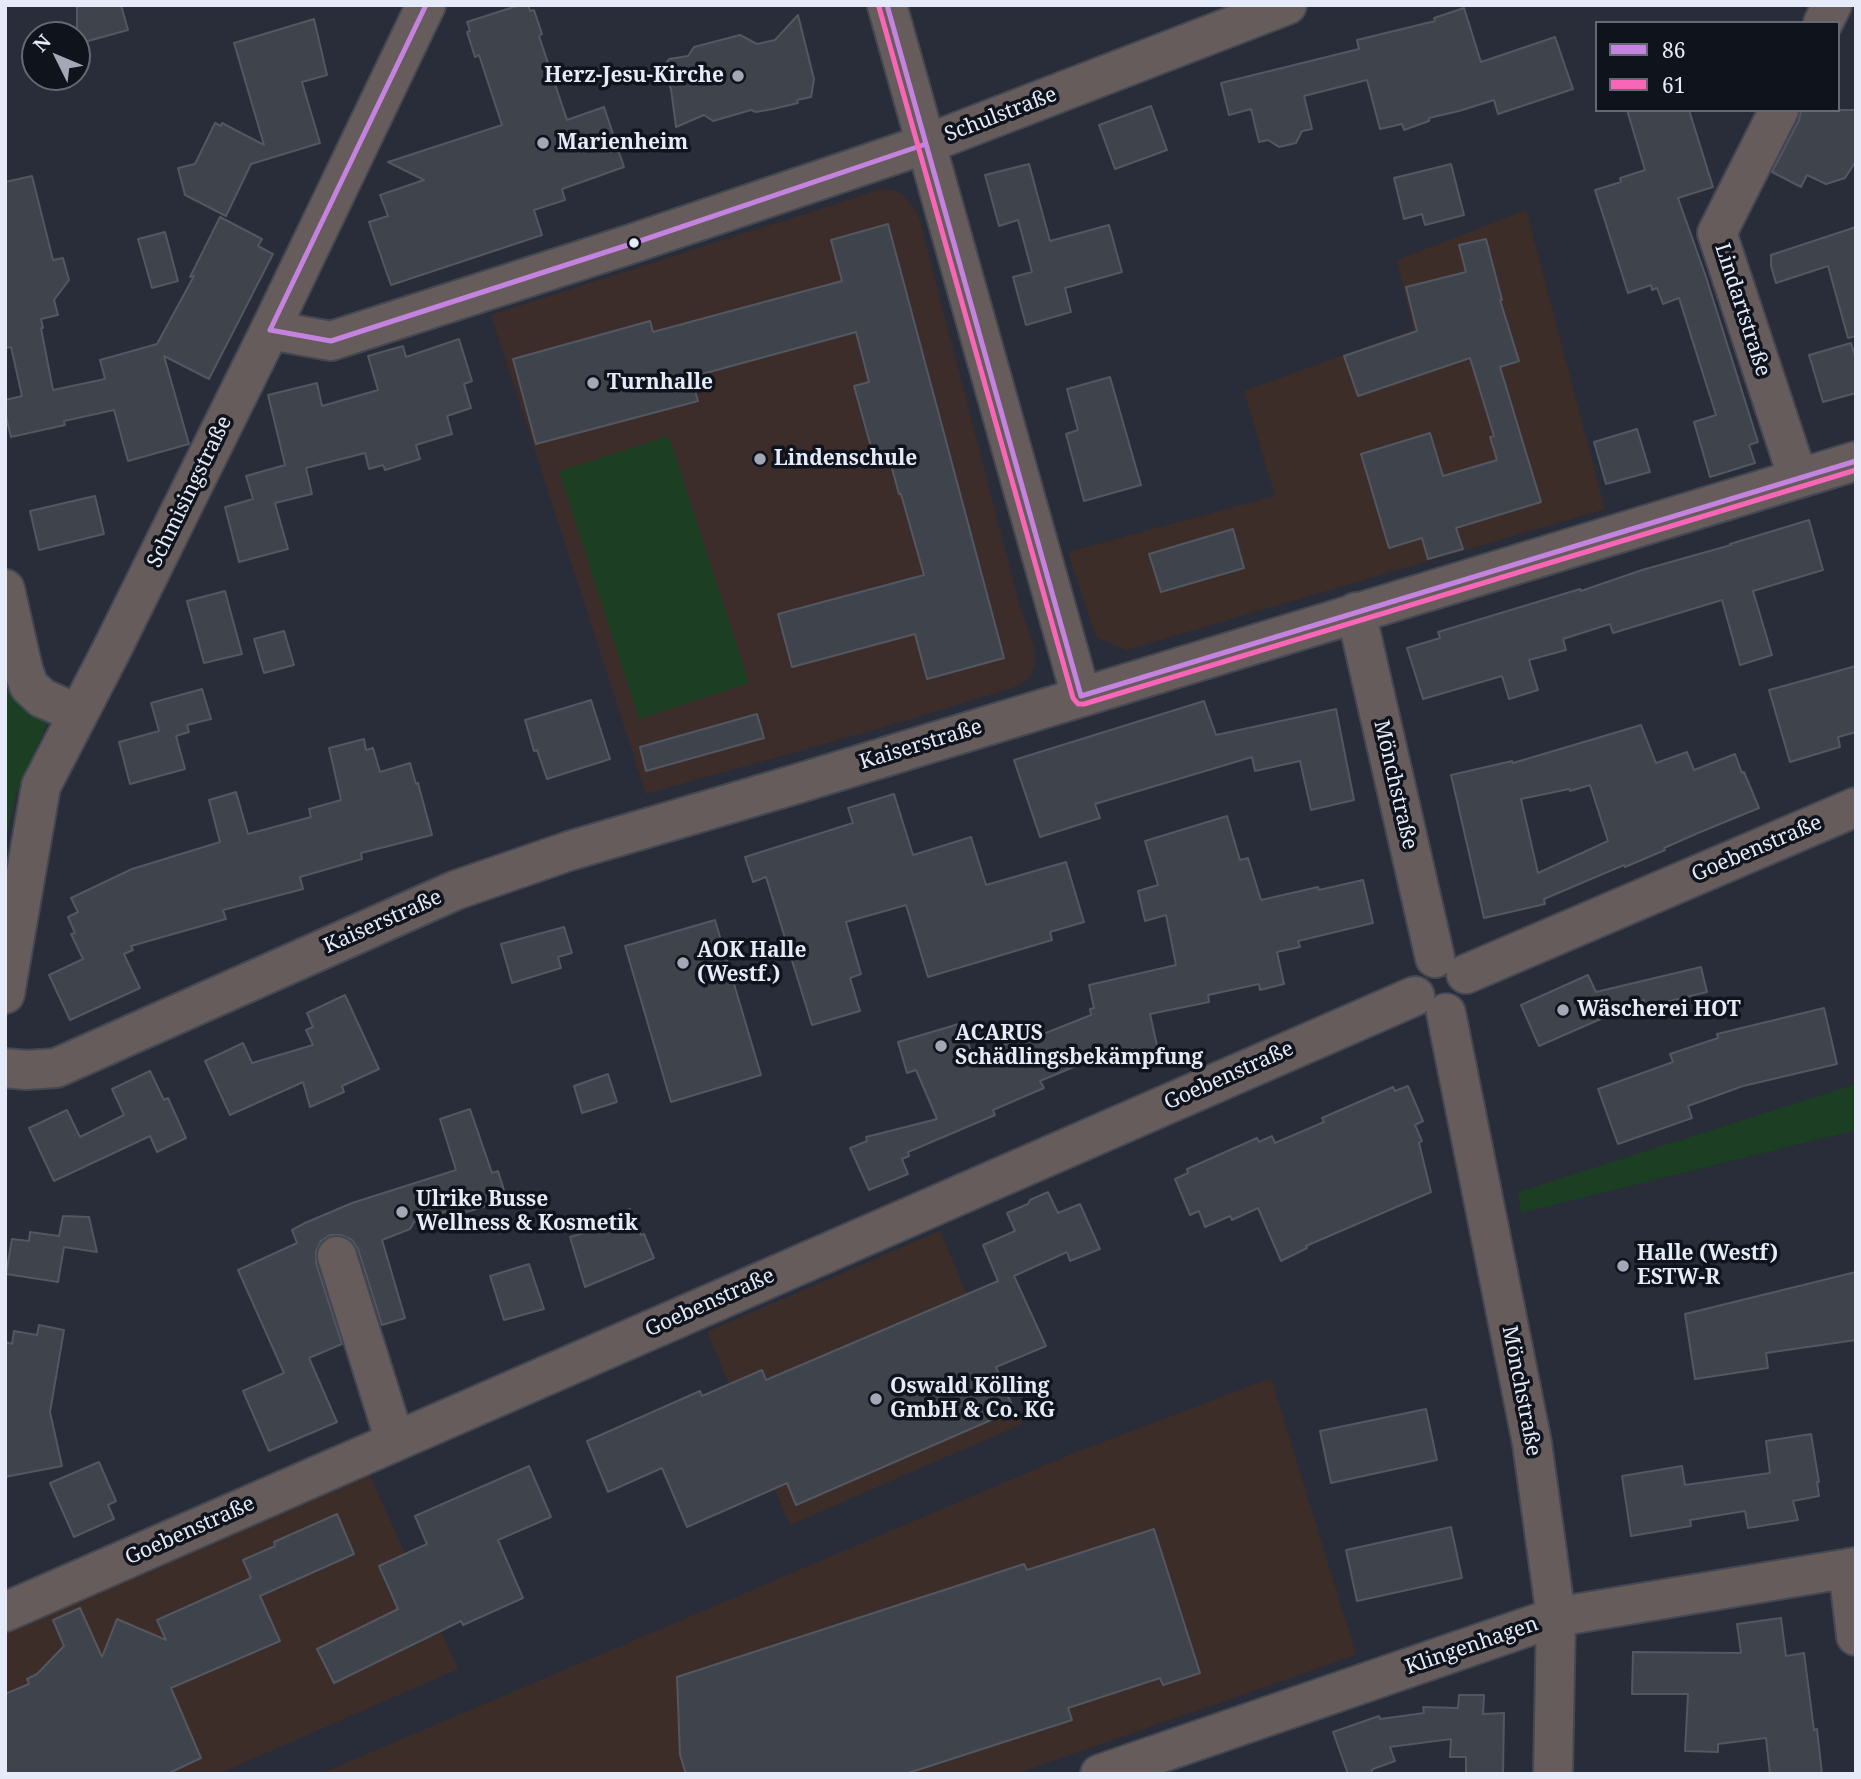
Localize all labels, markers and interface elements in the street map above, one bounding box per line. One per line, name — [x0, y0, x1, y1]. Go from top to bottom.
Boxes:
north arrow — [21, 21, 91, 91]
legend — [1595, 21, 1840, 112]
text: N — [27, 29, 57, 57]
text: 86 — [1662, 36, 1685, 64]
place label: Herz-Jesu-Kirche — [544, 63, 724, 89]
marker: Herz-Jesu-Kirche — [730, 68, 746, 84]
text: 61 — [1662, 71, 1685, 99]
street label: Schulstraße — [941, 82, 1061, 148]
place label: Marienheim — [557, 130, 688, 156]
marker: Marienheim — [535, 135, 551, 151]
unlabelled marker — [627, 236, 641, 250]
street label: Lindartstraße — [1709, 240, 1775, 380]
place label: Turnhalle — [607, 370, 713, 396]
marker: Turnhalle — [585, 375, 601, 391]
street label: Schmisingstraße — [142, 412, 238, 572]
place label: Lindenschule — [774, 446, 917, 472]
marker: Lindenschule — [752, 451, 768, 467]
street label: Kaiserstraße — [857, 714, 985, 776]
street label: Mönchstraße — [1368, 718, 1422, 852]
street label: Goebenstraße — [1688, 810, 1826, 888]
street label: Kaiserstraße — [320, 885, 446, 959]
place label: AOK Halle (Westf.) — [697, 938, 806, 988]
marker: AOK Halle (Westf.) — [675, 955, 691, 971]
place label: Wäscherei HOT — [1577, 997, 1741, 1023]
marker: Wäscherei HOT — [1555, 1002, 1571, 1018]
place label: ACARUS Schädlingsbekämpfung — [955, 1021, 1203, 1071]
street label: Goebenstraße — [1160, 1036, 1298, 1116]
marker: ACARUS Schädlingsbekämpfung — [933, 1038, 949, 1054]
place label: Ulrike Busse Wellness & Kosmetik — [416, 1187, 638, 1237]
marker: Ulrike Busse Wellness & Kosmetik — [394, 1204, 410, 1220]
place label: Halle (Westf) ESTW-R — [1637, 1241, 1778, 1291]
marker: Halle (Westf) ESTW-R — [1615, 1258, 1631, 1274]
street label: Goebenstraße — [641, 1263, 779, 1343]
street label: Mönchstraße — [1496, 1324, 1546, 1458]
place label: Oswald Kölling GmbH & Co. KG — [890, 1374, 1055, 1424]
marker: Oswald Kölling GmbH & Co. KG — [868, 1391, 884, 1407]
street label: Goebenstraße — [121, 1491, 259, 1571]
street label: Klingenhagen — [1402, 1611, 1542, 1681]

